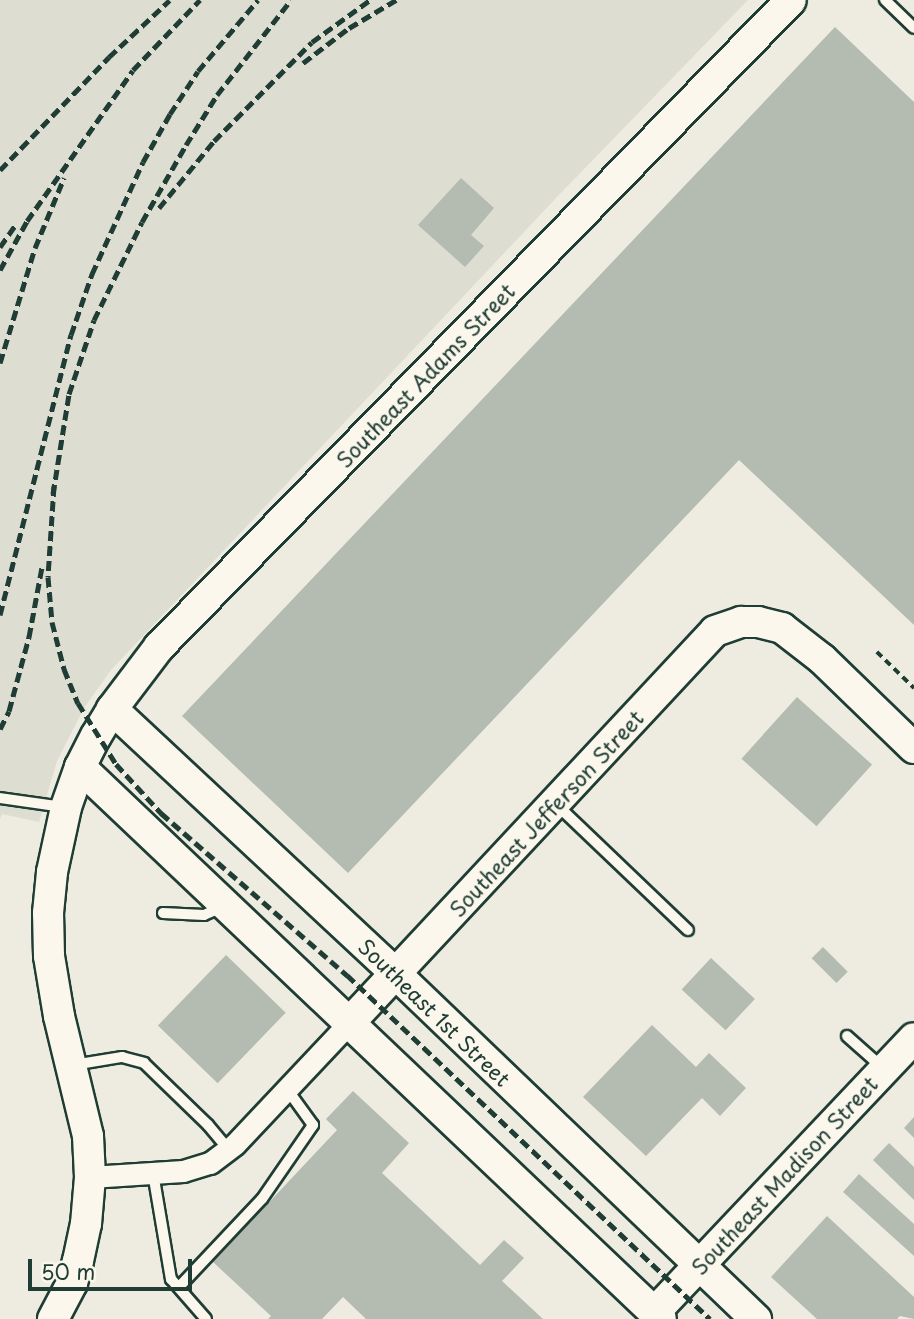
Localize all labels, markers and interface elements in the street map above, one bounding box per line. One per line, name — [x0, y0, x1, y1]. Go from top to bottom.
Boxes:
street label: Southeast Adams Street — [330, 278, 520, 472]
street label: Southeast Jefferson Street — [444, 705, 648, 921]
street label: Southeast 1st Street — [353, 932, 517, 1092]
street label: Southeast Madison Street — [686, 1071, 882, 1279]
scale bar — [32, 1246, 196, 1290]
text: 50 m — [41, 1255, 95, 1287]

